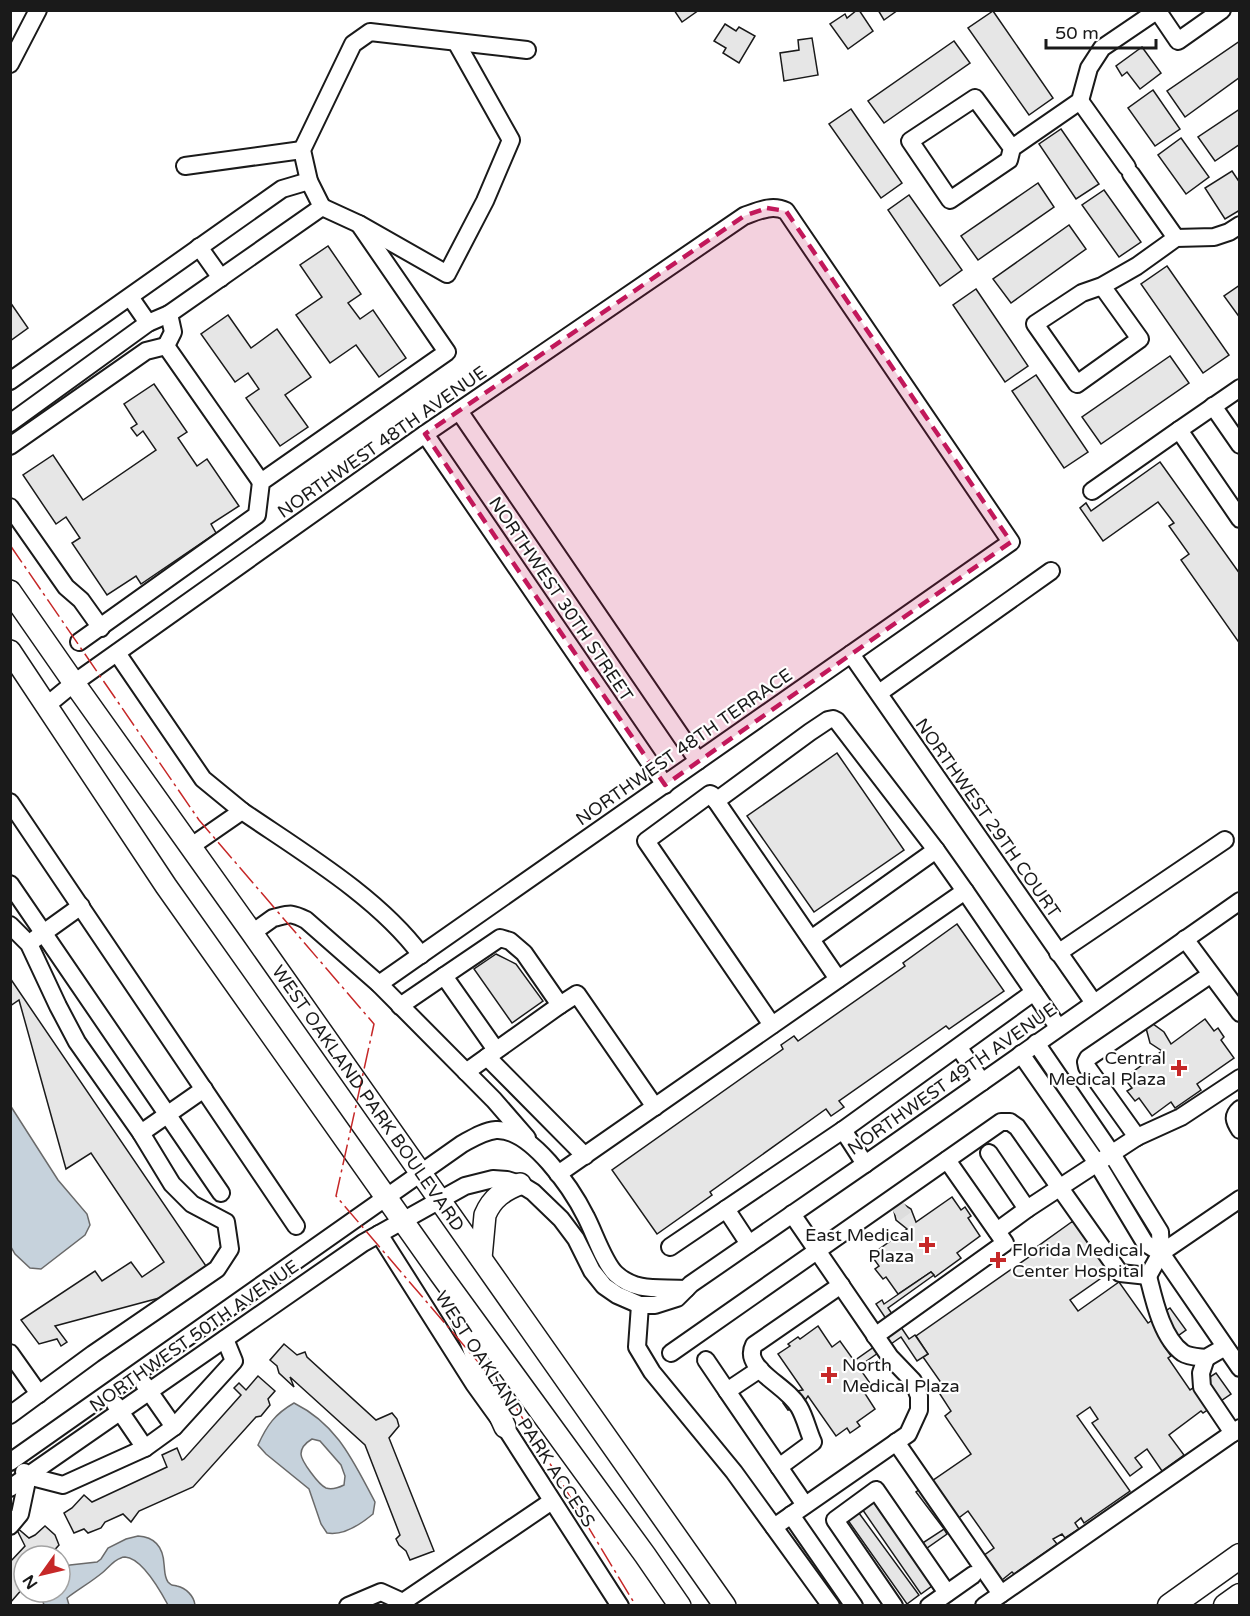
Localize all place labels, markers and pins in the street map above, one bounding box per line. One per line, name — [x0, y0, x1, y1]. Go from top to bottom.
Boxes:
place label: Central Medical Plaza — [1048, 1047, 1166, 1090]
marker: Central Medical Plaza — [1170, 1059, 1188, 1077]
place label: East Medical Plaza — [805, 1224, 914, 1267]
marker: East Medical Plaza — [918, 1236, 936, 1254]
place label: Florida Medical Center Hospital — [1012, 1239, 1144, 1282]
marker: Florida Medical Center Hospital — [989, 1251, 1007, 1269]
place label: North Medical Plaza — [842, 1354, 960, 1397]
marker: North Medical Plaza — [820, 1366, 838, 1384]

